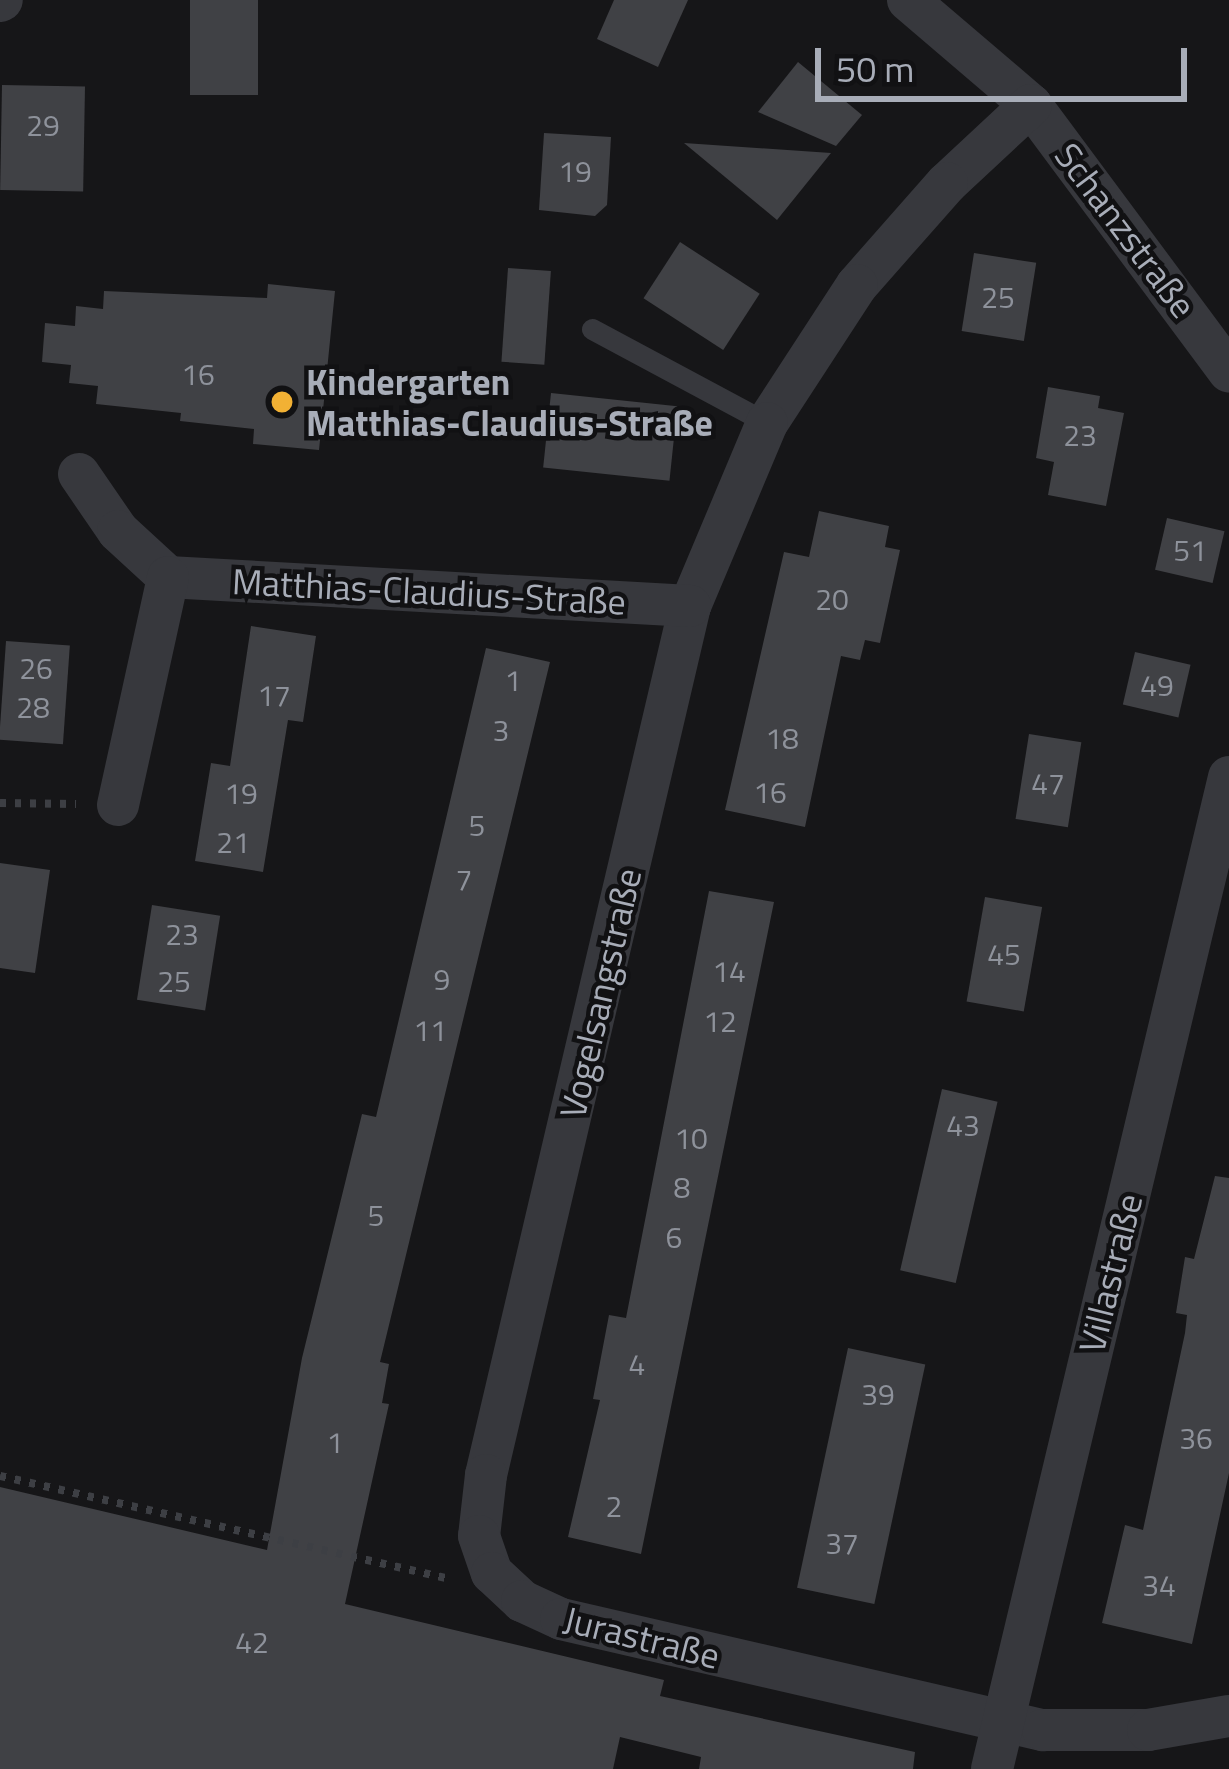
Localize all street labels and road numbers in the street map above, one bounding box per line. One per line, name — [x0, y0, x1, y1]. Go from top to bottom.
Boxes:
street label: Schanzstraße — [1046, 134, 1206, 326]
street label: Matthias-Claudius-Straße — [231, 559, 627, 623]
street label: Vogelsangstraße — [550, 864, 650, 1122]
street label: Villastraße — [1069, 1189, 1151, 1357]
street label: Jurastraße — [560, 1597, 724, 1677]

